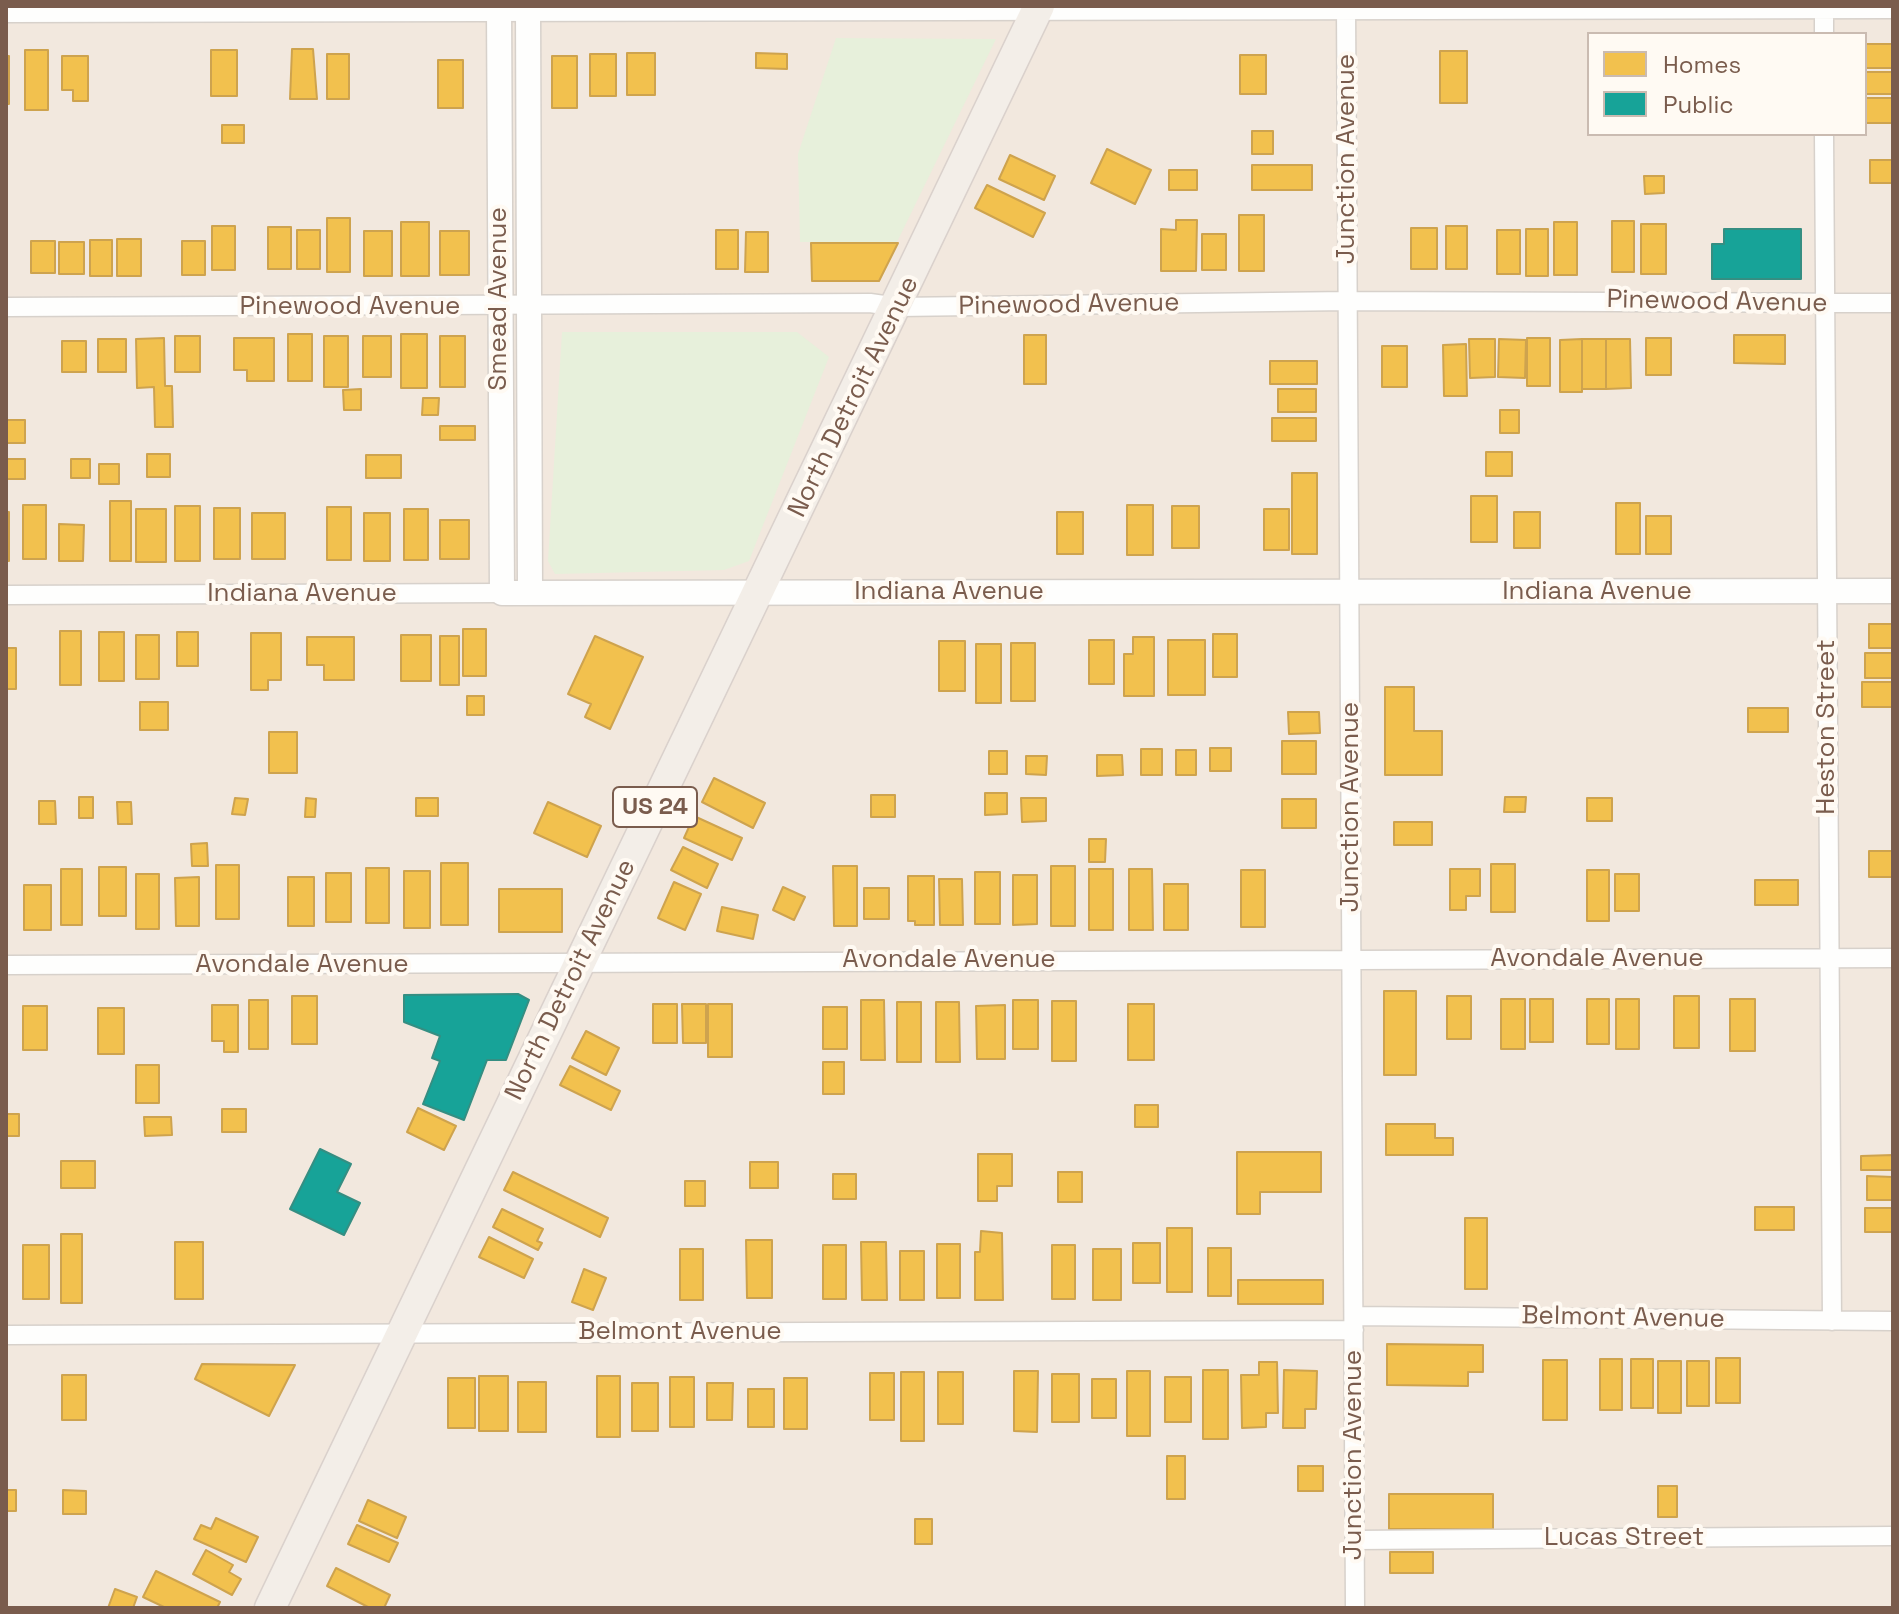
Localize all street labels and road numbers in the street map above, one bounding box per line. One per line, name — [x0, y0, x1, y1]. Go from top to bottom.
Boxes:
street label: Junction Avenue — [1331, 54, 1363, 264]
street label: Smead Avenue — [483, 207, 515, 391]
street label: North Detroit Avenue — [782, 272, 926, 522]
street label: Pinewood Avenue — [1606, 284, 1828, 320]
street label: Pinewood Avenue — [958, 287, 1180, 323]
street label: Pinewood Avenue — [239, 291, 461, 323]
street label: Indiana Avenue — [854, 576, 1044, 608]
street label: Indiana Avenue — [1502, 576, 1692, 608]
street label: Indiana Avenue — [207, 578, 397, 610]
street label: Heston Street — [1811, 639, 1843, 815]
street label: Junction Avenue — [1335, 702, 1367, 912]
road number: US 24 — [613, 787, 697, 827]
street label: North Detroit Avenue — [499, 855, 643, 1105]
street label: Avondale Avenue — [1490, 943, 1704, 975]
street label: Avondale Avenue — [842, 944, 1056, 976]
street label: Avondale Avenue — [195, 949, 409, 981]
street label: Belmont Avenue — [1521, 1301, 1725, 1335]
street label: Belmont Avenue — [578, 1316, 782, 1348]
street label: Junction Avenue — [1338, 1350, 1370, 1560]
street label: Lucas Street — [1544, 1522, 1704, 1554]

